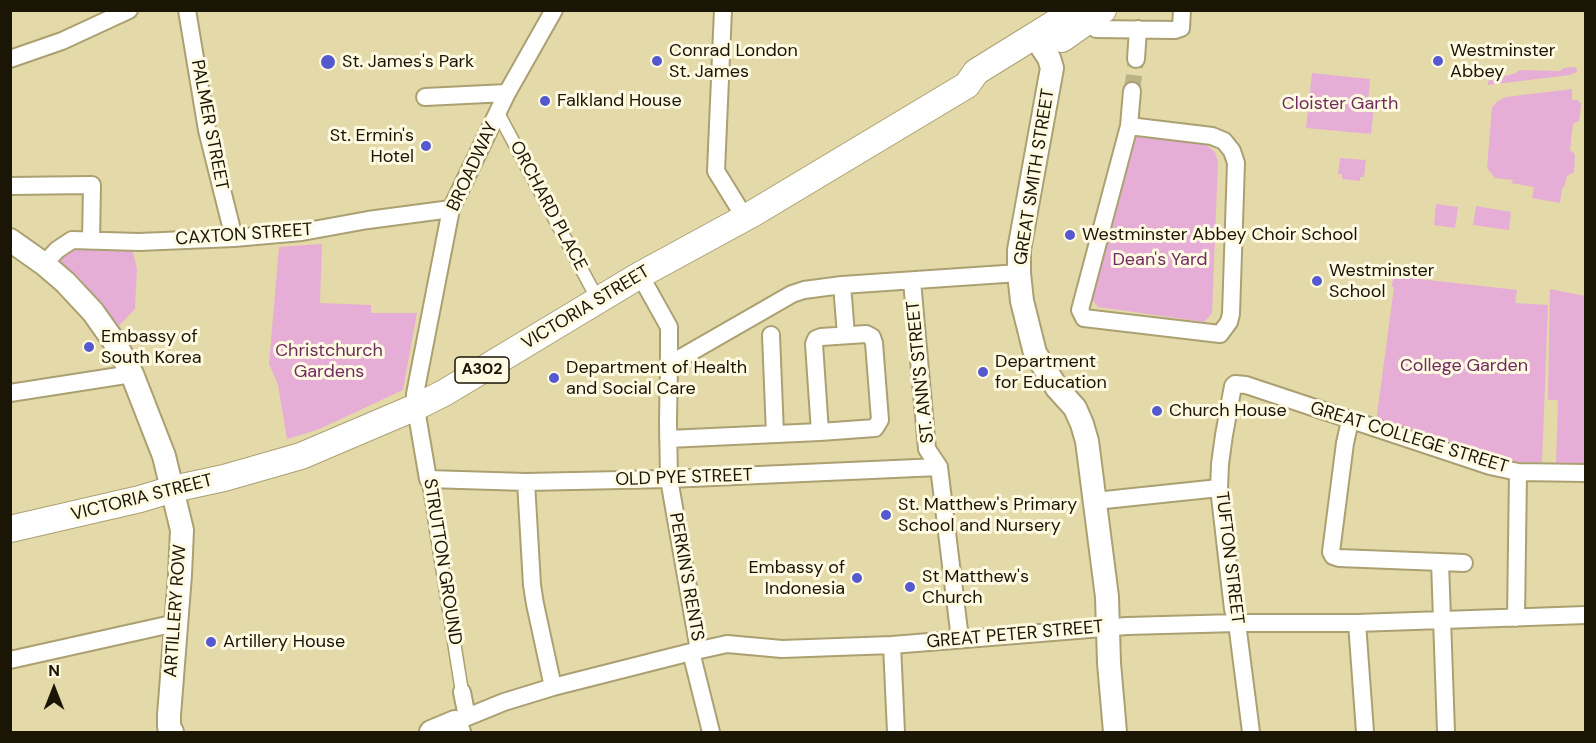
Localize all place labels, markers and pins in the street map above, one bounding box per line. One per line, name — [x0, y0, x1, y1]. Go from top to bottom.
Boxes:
place label: Conrad London St. James — [669, 40, 798, 82]
place label: Westminster Abbey — [1450, 40, 1555, 82]
place label: St. James's Park — [342, 51, 474, 73]
marker: St. James's Park — [319, 53, 337, 71]
marker: Conrad London St. James — [650, 54, 664, 68]
marker: Westminster Abbey — [1431, 54, 1445, 68]
place label: Falkland House — [557, 90, 682, 112]
marker: Falkland House — [538, 94, 552, 108]
place label: St. Ermin's Hotel — [330, 125, 414, 168]
marker: St. Ermin's Hotel — [419, 139, 433, 153]
place label: Westminster Abbey Choir School — [1082, 224, 1358, 246]
marker: Westminster Abbey Choir School — [1063, 228, 1077, 242]
place label: Westminster School — [1329, 260, 1434, 302]
marker: Westminster School — [1310, 274, 1324, 288]
place label: Embassy of South Korea — [101, 326, 202, 368]
marker: Embassy of South Korea — [82, 340, 96, 354]
place label: Department for Education — [995, 351, 1107, 394]
place label: Department of Health and Social Care — [566, 357, 747, 400]
marker: Department for Education — [976, 365, 990, 379]
marker: Department of Health and Social Care — [547, 371, 561, 385]
place label: Church House — [1169, 400, 1287, 422]
marker: Church House — [1150, 404, 1164, 418]
place label: St. Matthew's Primary School and Nursery — [898, 494, 1077, 536]
marker: St. Matthew's Primary School and Nursery — [879, 508, 893, 522]
place label: Embassy of Indonesia — [748, 557, 845, 600]
place label: St Matthew's Church — [922, 566, 1029, 608]
marker: Embassy of Indonesia — [850, 571, 864, 585]
marker: St Matthew's Church — [903, 580, 917, 594]
place label: Artillery House — [223, 631, 345, 653]
marker: Artillery House — [204, 635, 218, 649]

